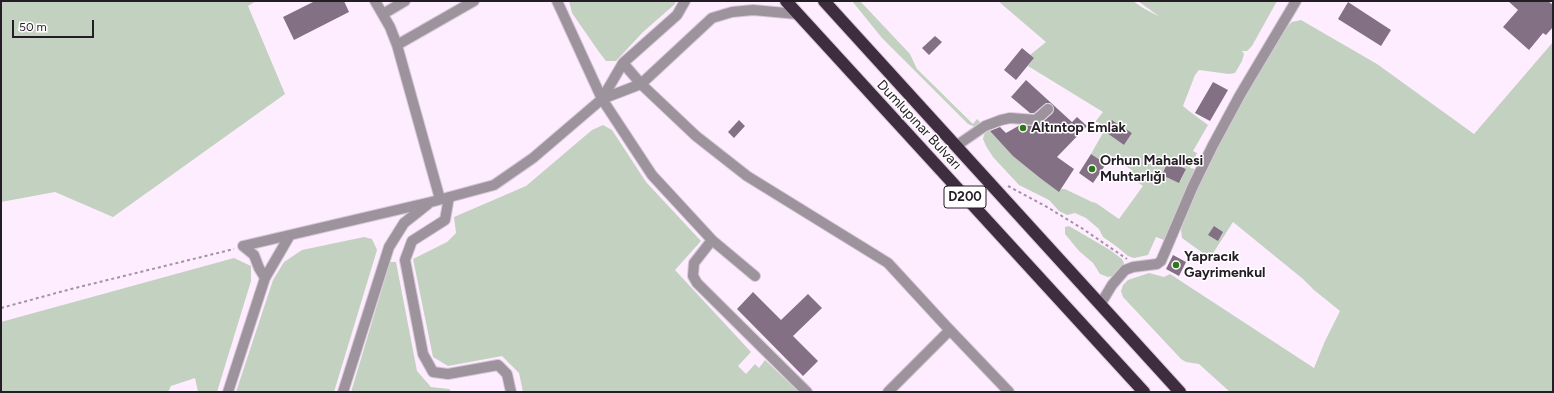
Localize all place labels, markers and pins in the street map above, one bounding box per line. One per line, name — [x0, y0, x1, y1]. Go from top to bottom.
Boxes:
place label: Altıntop Emlak — [1031, 120, 1126, 136]
marker: Altıntop Emlak — [1018, 123, 1028, 133]
place label: Orhun Mahallesi Muhtarlığı — [1100, 153, 1203, 186]
marker: Orhun Mahallesi Muhtarlığı — [1087, 164, 1097, 174]
place label: Yapracık Gayrimenkul — [1184, 249, 1266, 282]
marker: Yapracık Gayrimenkul — [1171, 260, 1181, 270]

